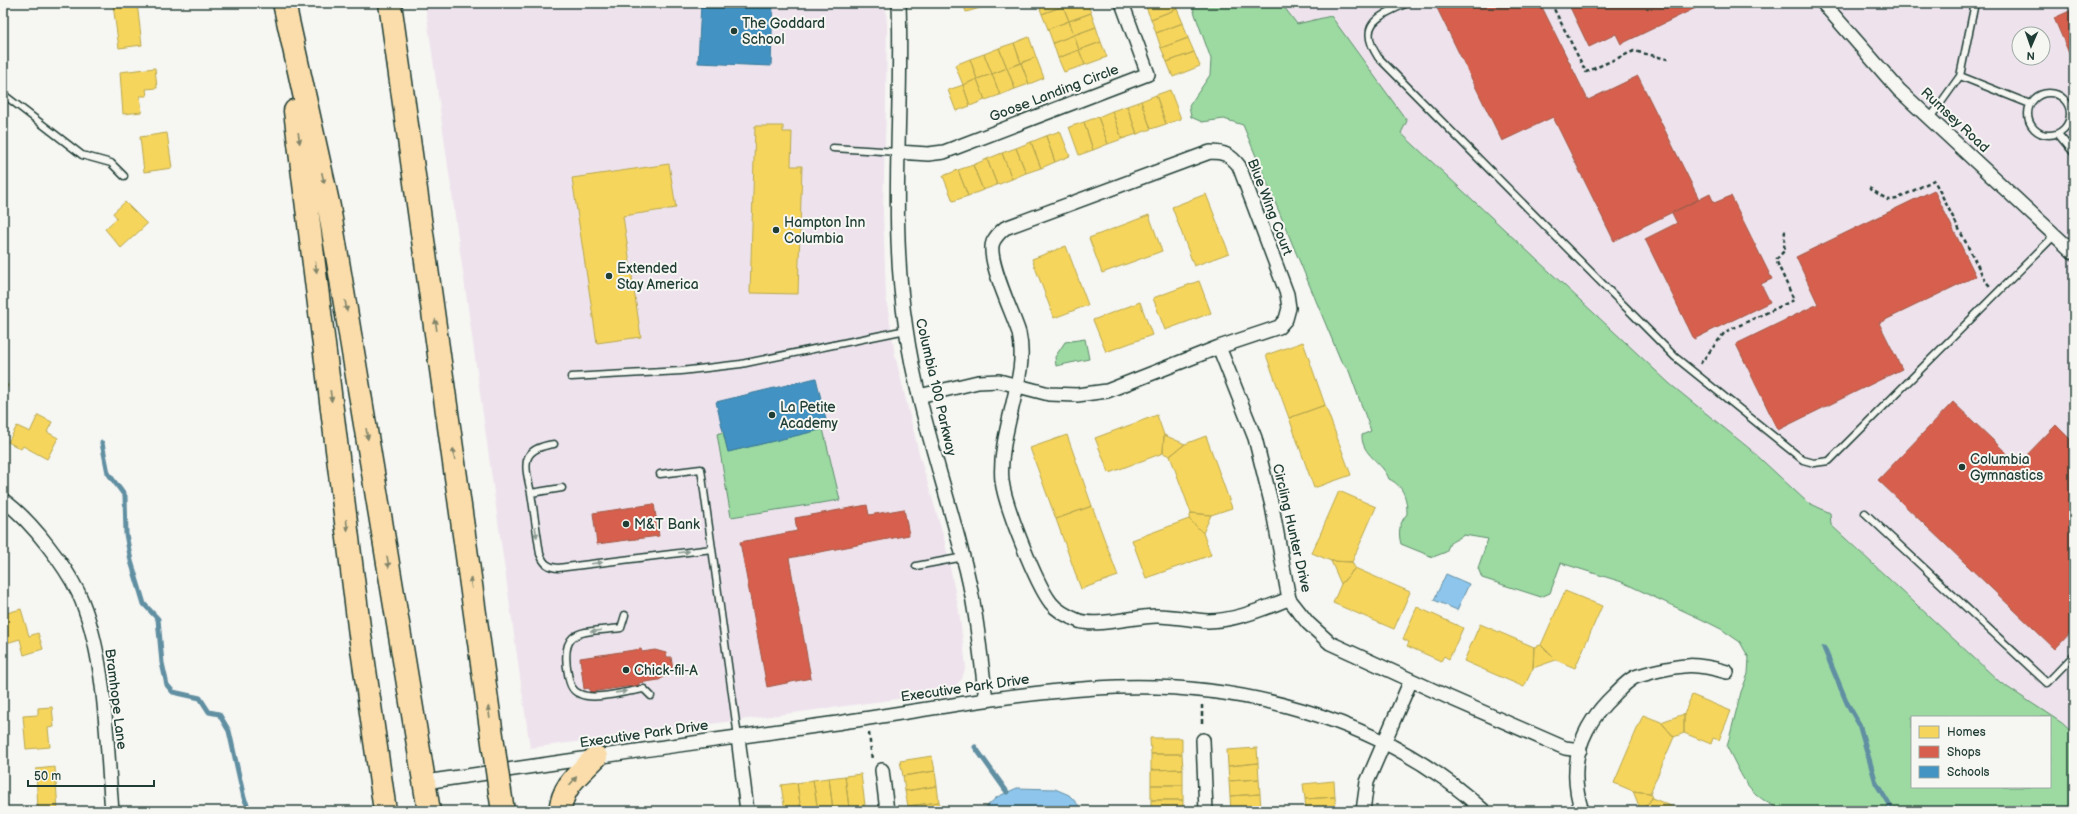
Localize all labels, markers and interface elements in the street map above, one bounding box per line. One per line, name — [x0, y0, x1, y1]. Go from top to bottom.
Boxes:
place label: The Goddard School — [742, 15, 825, 48]
marker: The Goddard School — [729, 26, 739, 36]
north arrow — [2011, 26, 2051, 66]
text: N — [2026, 49, 2035, 62]
street label: Goose Landing Circle — [987, 61, 1121, 125]
street label: Rumsey Road — [1917, 84, 1993, 156]
one-way arrow — [296, 132, 302, 145]
street label: Blue Wing Court — [1244, 156, 1297, 258]
one-way arrow — [320, 171, 326, 184]
place label: Hampton Inn Columbia — [784, 214, 865, 247]
marker: Hampton Inn Columbia — [771, 225, 781, 235]
place label: Extended Stay America — [617, 260, 699, 293]
one-way arrow — [312, 261, 319, 273]
marker: Extended Stay America — [604, 271, 614, 281]
one-way arrow — [343, 299, 349, 312]
street label: Columbia 100 Parkway — [912, 317, 960, 458]
one-way arrow — [433, 319, 439, 331]
one-way arrow — [328, 390, 334, 402]
place label: La Petite Academy — [780, 399, 839, 432]
marker: La Petite Academy — [767, 410, 777, 420]
one-way arrow — [364, 428, 370, 440]
one-way arrow — [451, 448, 457, 460]
place label: Columbia Gymnastics — [1970, 451, 2043, 484]
street label: Circling Hunter Drive — [1269, 462, 1315, 594]
marker: Columbia Gymnastics — [1957, 462, 1967, 472]
place label: M&T Bank — [634, 516, 700, 533]
one-way arrow — [344, 519, 350, 531]
marker: M&T Bank — [621, 519, 631, 529]
one-way arrow — [533, 526, 539, 538]
one-way arrow — [678, 549, 690, 555]
one-way arrow — [386, 556, 392, 568]
one-way arrow — [591, 560, 603, 566]
one-way arrow — [468, 577, 474, 589]
one-way arrow — [590, 628, 602, 634]
street label: Bramhope Lane — [101, 648, 131, 750]
place label: Chick-fil-A — [634, 662, 698, 679]
marker: Chick-fil-A — [621, 665, 631, 675]
street label: Executive Park Drive — [900, 671, 1030, 705]
one-way arrow — [615, 689, 627, 695]
one-way arrow — [486, 706, 492, 718]
legend — [1911, 716, 2051, 788]
street label: Executive Park Drive — [579, 717, 709, 751]
text: Homes — [1947, 725, 1986, 740]
text: Shops — [1947, 745, 1981, 760]
scale bar — [28, 762, 154, 788]
text: Schools — [1947, 765, 1990, 780]
text: 50 m — [34, 769, 61, 784]
one-way arrow — [568, 776, 577, 786]

